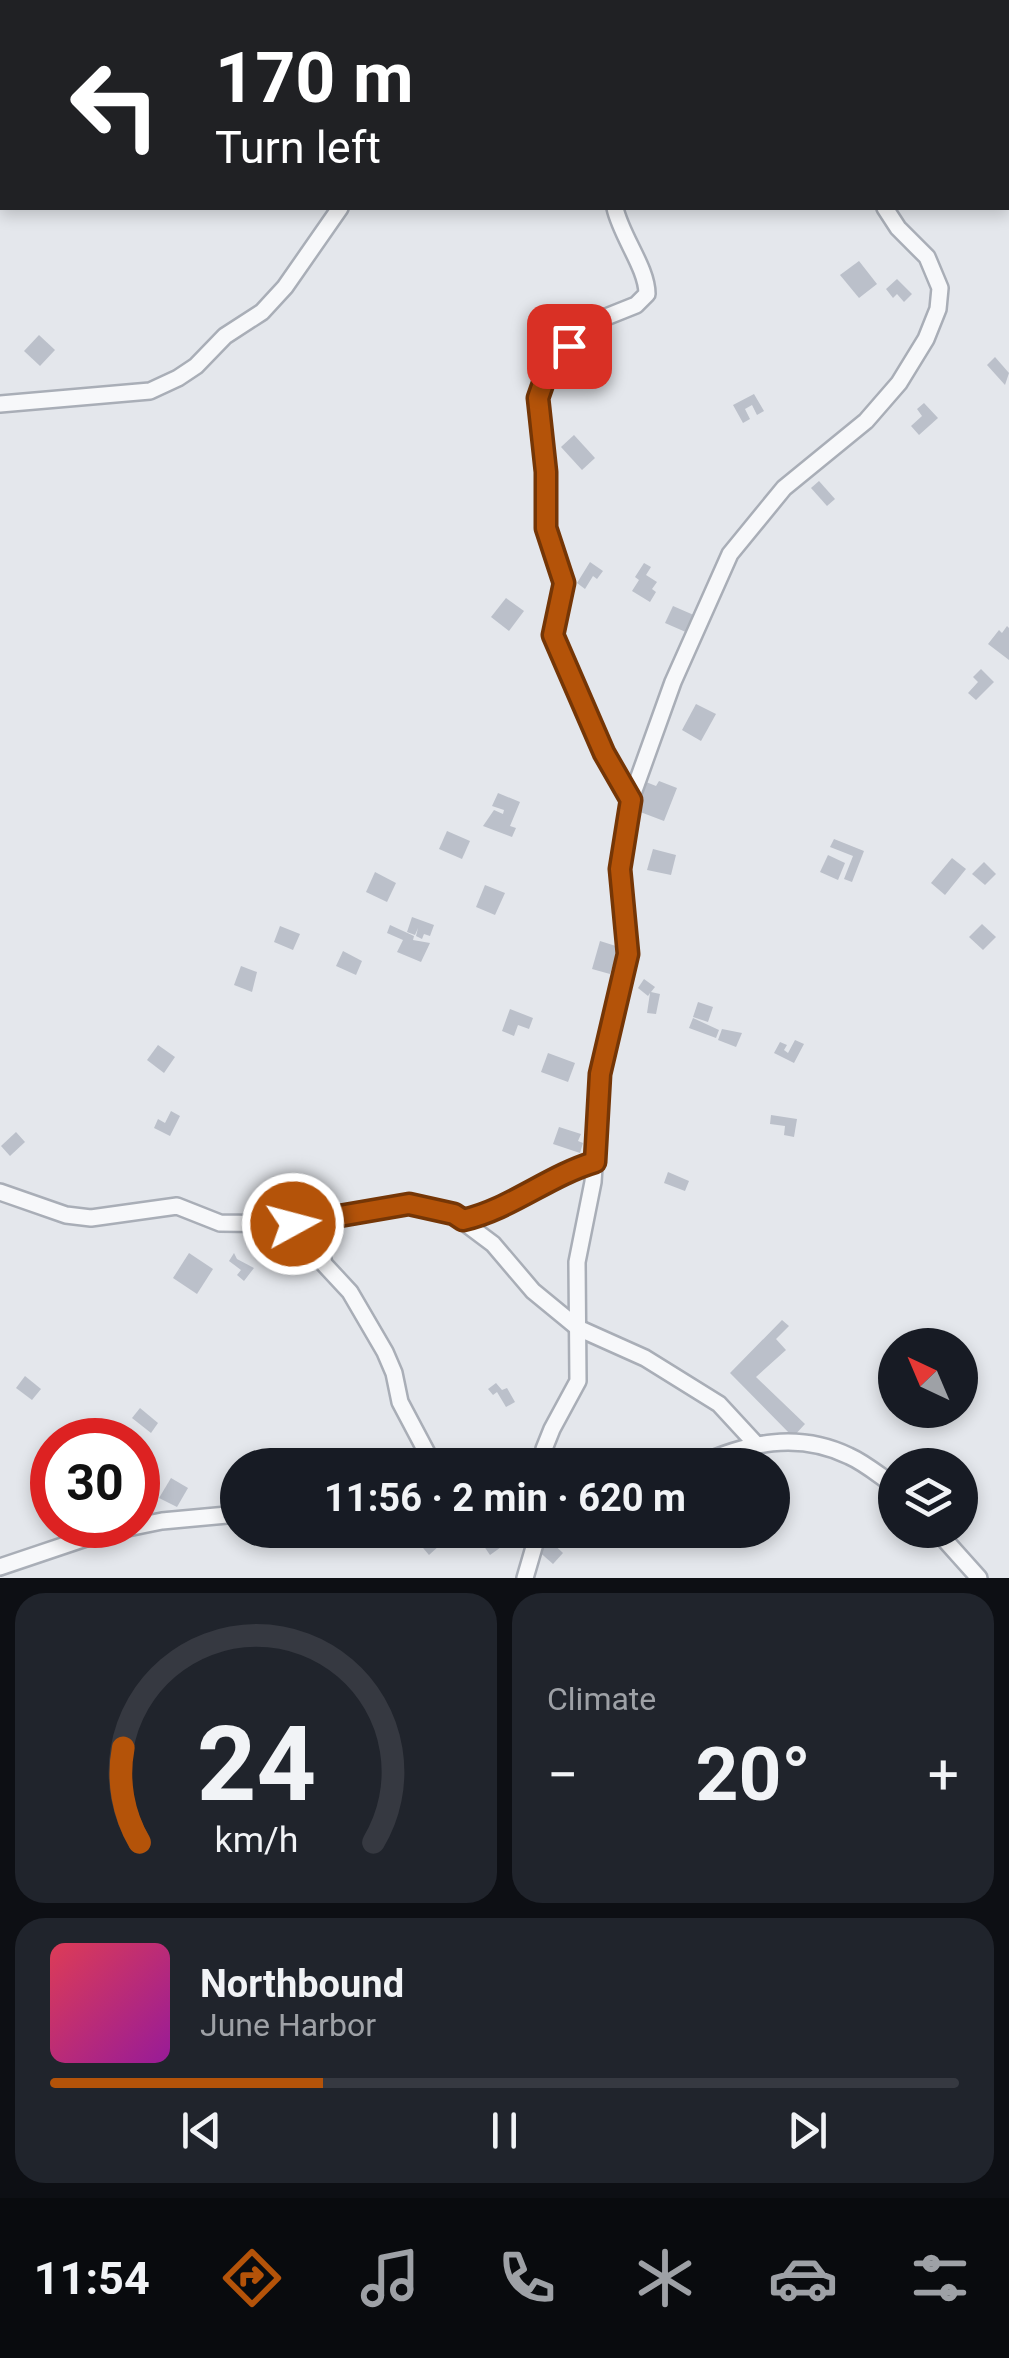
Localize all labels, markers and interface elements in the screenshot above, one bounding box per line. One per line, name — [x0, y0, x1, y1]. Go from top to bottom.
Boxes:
text: 170 m — [215, 37, 414, 119]
icon: left — [50, 40, 180, 170]
text: Turn left — [215, 121, 381, 174]
pin — [527, 304, 612, 389]
icon: arrive — [542, 319, 597, 374]
position arrow — [241, 1172, 345, 1276]
north arrow — [878, 1328, 978, 1428]
map controls — [878, 1328, 978, 1548]
speed limit sign: 30 — [30, 1418, 160, 1548]
button: layers — [878, 1448, 978, 1548]
text: 11:56 · 2 min · 620 m — [324, 1476, 686, 1520]
text: Climate — [547, 1680, 656, 1718]
text: 24 — [196, 1704, 316, 1825]
text: 20° — [695, 1730, 811, 1818]
text: − — [547, 1743, 578, 1807]
text: + — [928, 1743, 959, 1807]
text: km/h — [214, 1819, 298, 1861]
text: Northbound — [200, 1962, 404, 2006]
text: June Harbor — [200, 2006, 376, 2044]
icon: previous — [174, 2103, 229, 2158]
icon: pause — [477, 2103, 532, 2158]
icon: next — [780, 2103, 835, 2158]
icon: directions — [217, 2243, 287, 2313]
icon: music — [355, 2243, 425, 2313]
icon: phone — [492, 2243, 562, 2313]
icon: climate — [630, 2243, 700, 2313]
icon: car — [768, 2243, 838, 2313]
icon: filters — [905, 2243, 975, 2313]
text: 11:54 — [34, 2252, 150, 2305]

